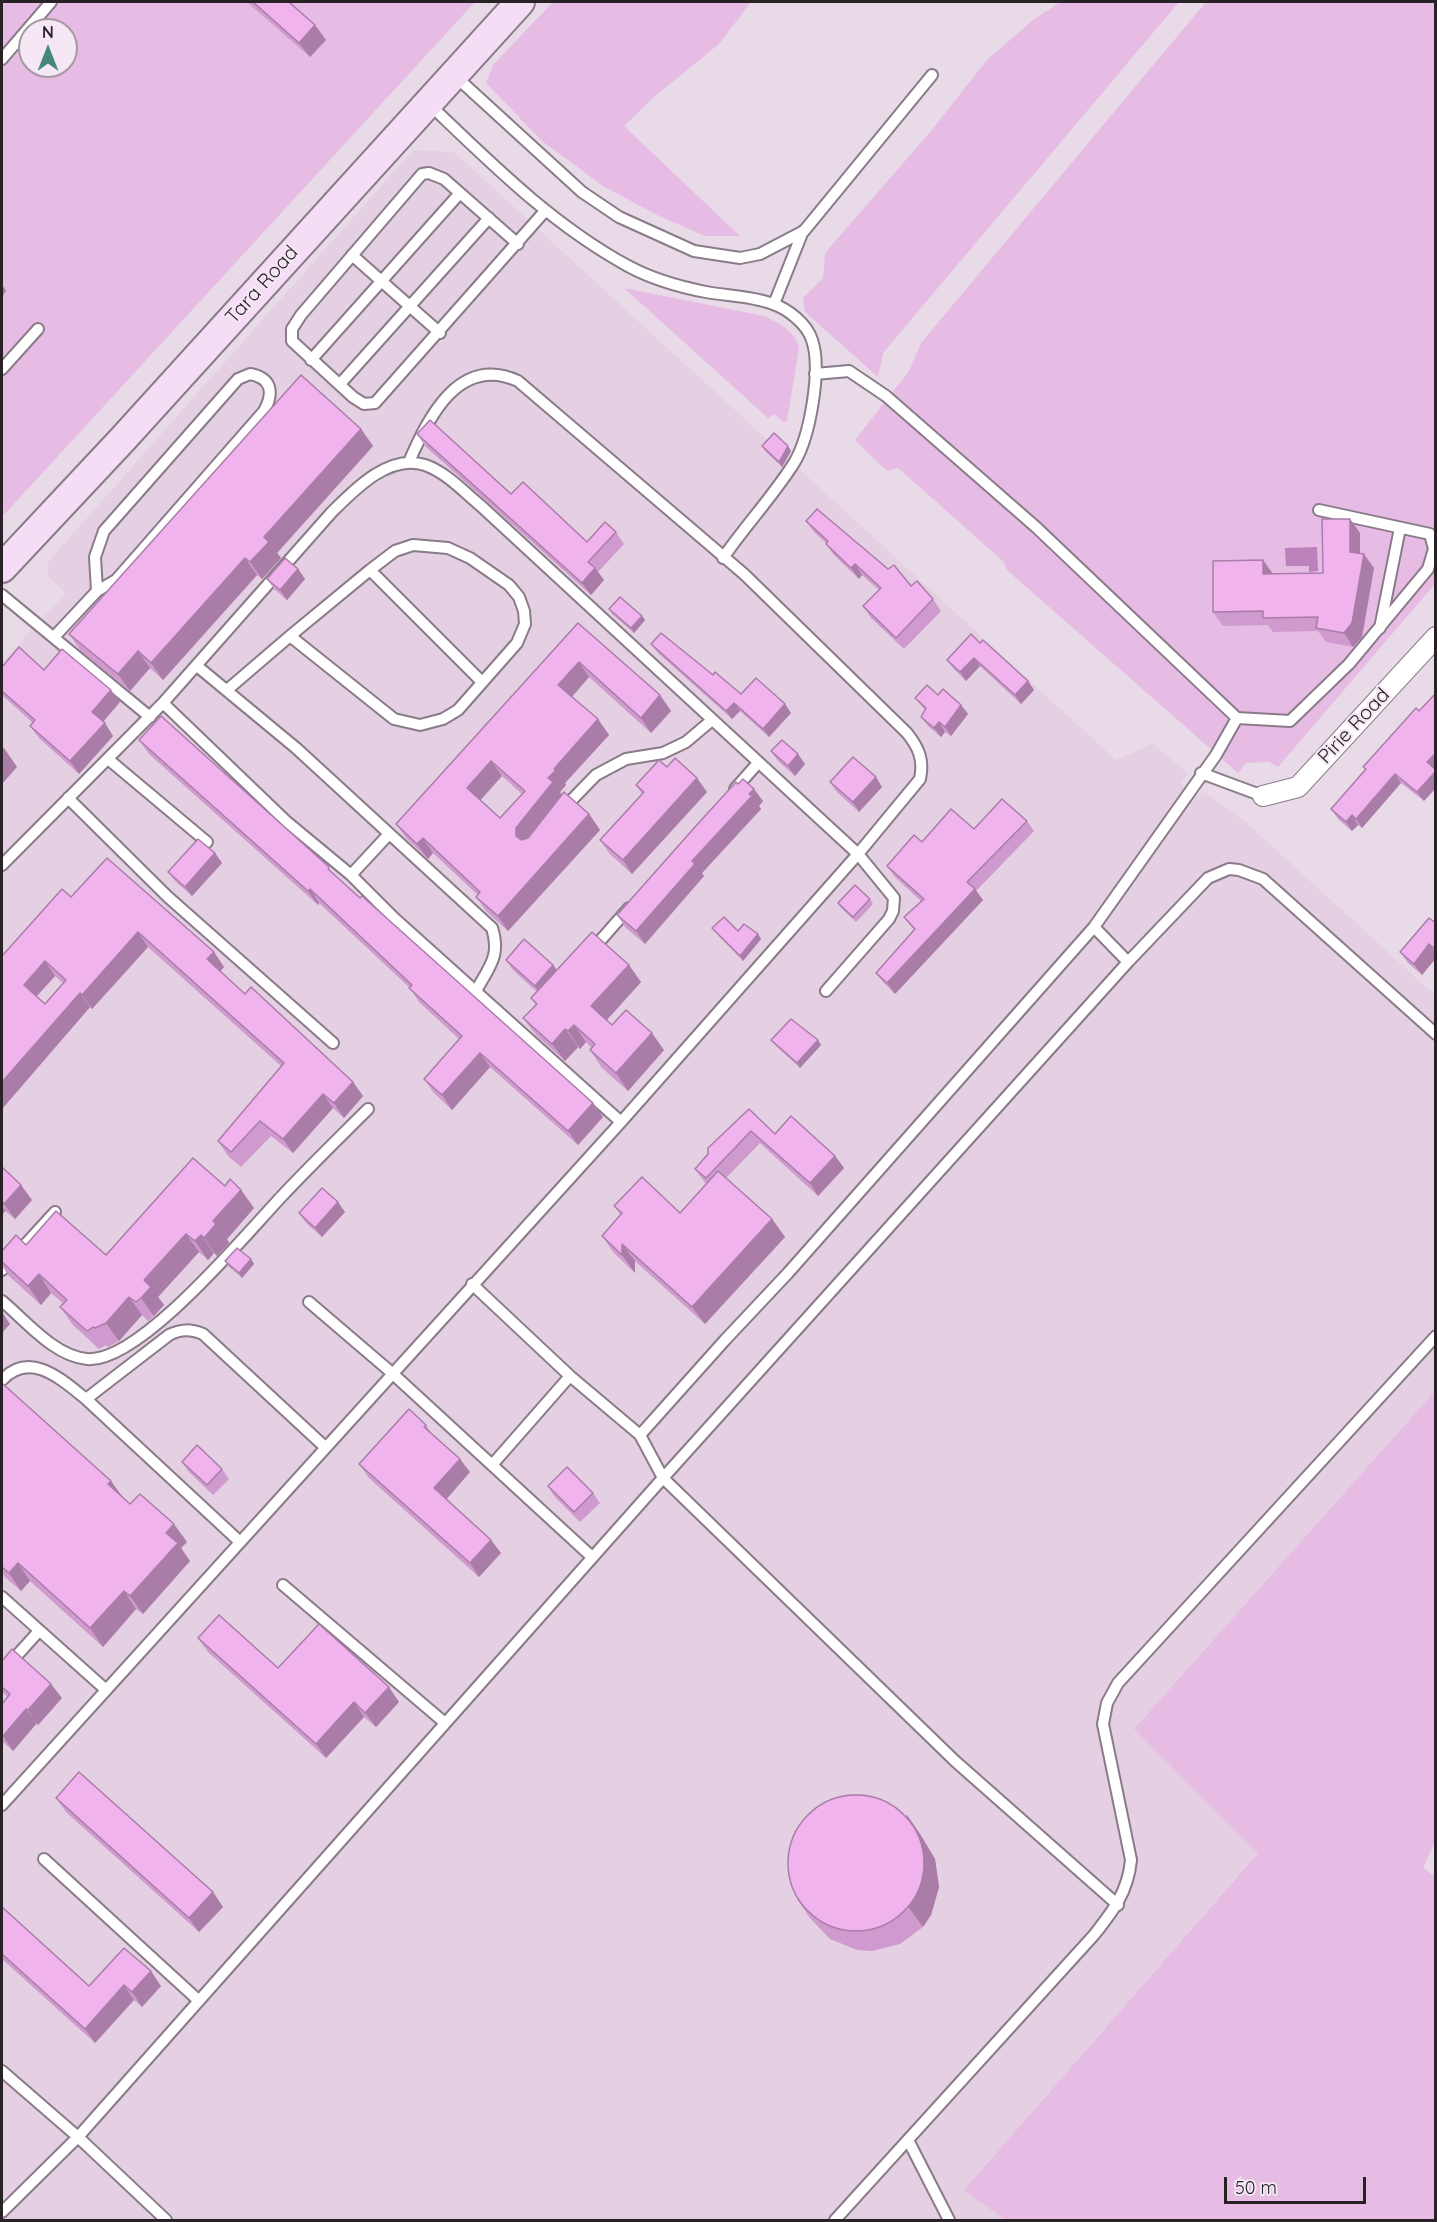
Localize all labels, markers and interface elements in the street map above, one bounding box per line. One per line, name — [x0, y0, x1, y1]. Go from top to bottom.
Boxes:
north arrow — [18, 18, 78, 78]
text: N — [42, 22, 54, 42]
street label: Tara Road — [221, 241, 303, 329]
street label: Pirie Road — [1313, 683, 1395, 769]
scale bar — [1227, 2165, 1370, 2203]
text: 50 m — [1235, 2176, 1277, 2199]

